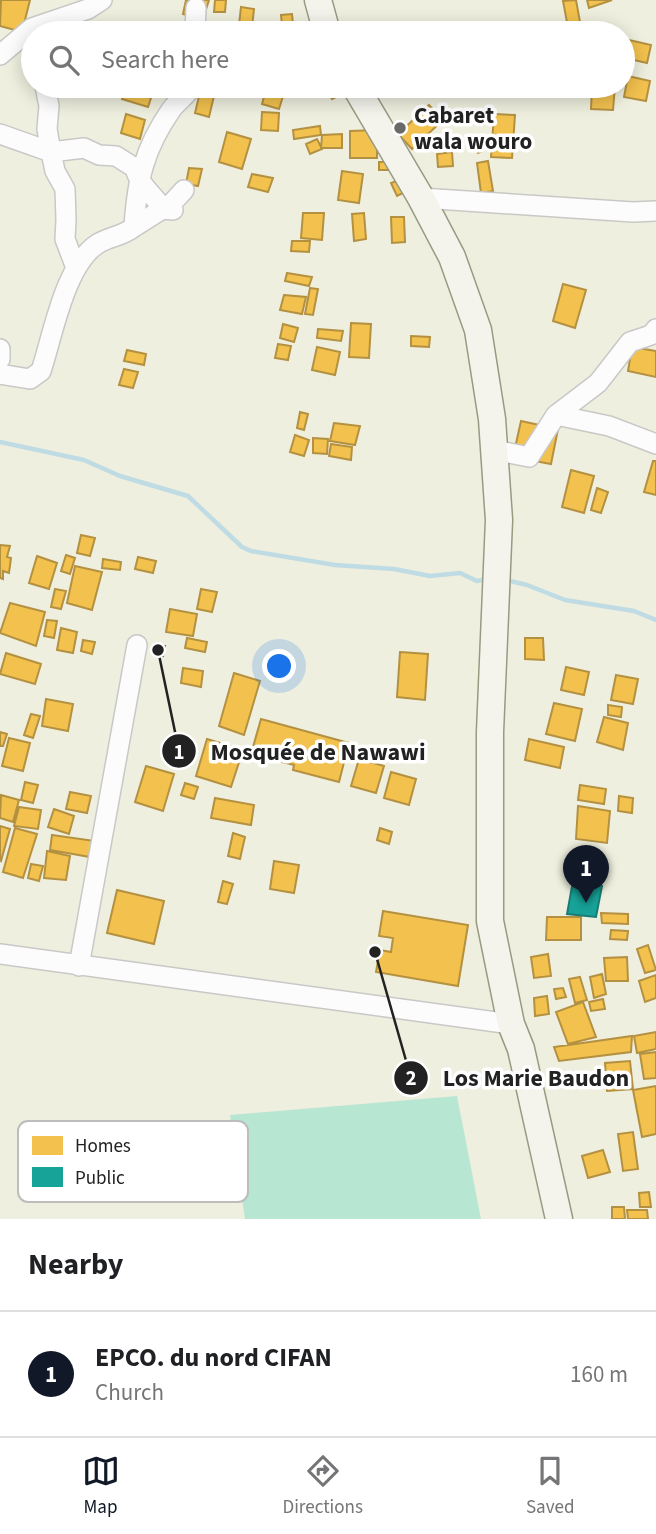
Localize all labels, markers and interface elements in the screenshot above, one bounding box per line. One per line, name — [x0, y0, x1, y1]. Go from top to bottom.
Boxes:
search box — [21, 21, 635, 98]
icon: search — [45, 41, 83, 79]
text: Search here — [101, 41, 229, 78]
place label: Cabaret wala wouro — [414, 99, 532, 158]
marker: Cabaret wala wouro — [392, 120, 408, 136]
your location — [262, 649, 296, 683]
callout: Mosquée de Nawawi — [162, 729, 440, 774]
text: Mosquée de Nawawi — [210, 735, 426, 770]
text: 1 — [173, 737, 185, 767]
pin: 1 — [563, 845, 609, 903]
callout: Los Marie Baudon — [393, 1056, 643, 1101]
text: Los Marie Baudon — [443, 1061, 629, 1096]
text: 2 — [405, 1063, 417, 1093]
legend — [18, 1121, 248, 1202]
text: Homes — [75, 1133, 131, 1160]
text: Public — [75, 1165, 125, 1192]
text: Nearby — [28, 1243, 123, 1286]
text: EPCO. du nord CIFAN — [95, 1339, 332, 1376]
text: 1 — [45, 1358, 57, 1391]
text: 160 m — [570, 1358, 628, 1391]
text: Church — [95, 1376, 164, 1409]
tab: Map — [82, 1452, 120, 1521]
tab: Directions — [283, 1452, 363, 1521]
tab: Saved — [526, 1452, 574, 1521]

